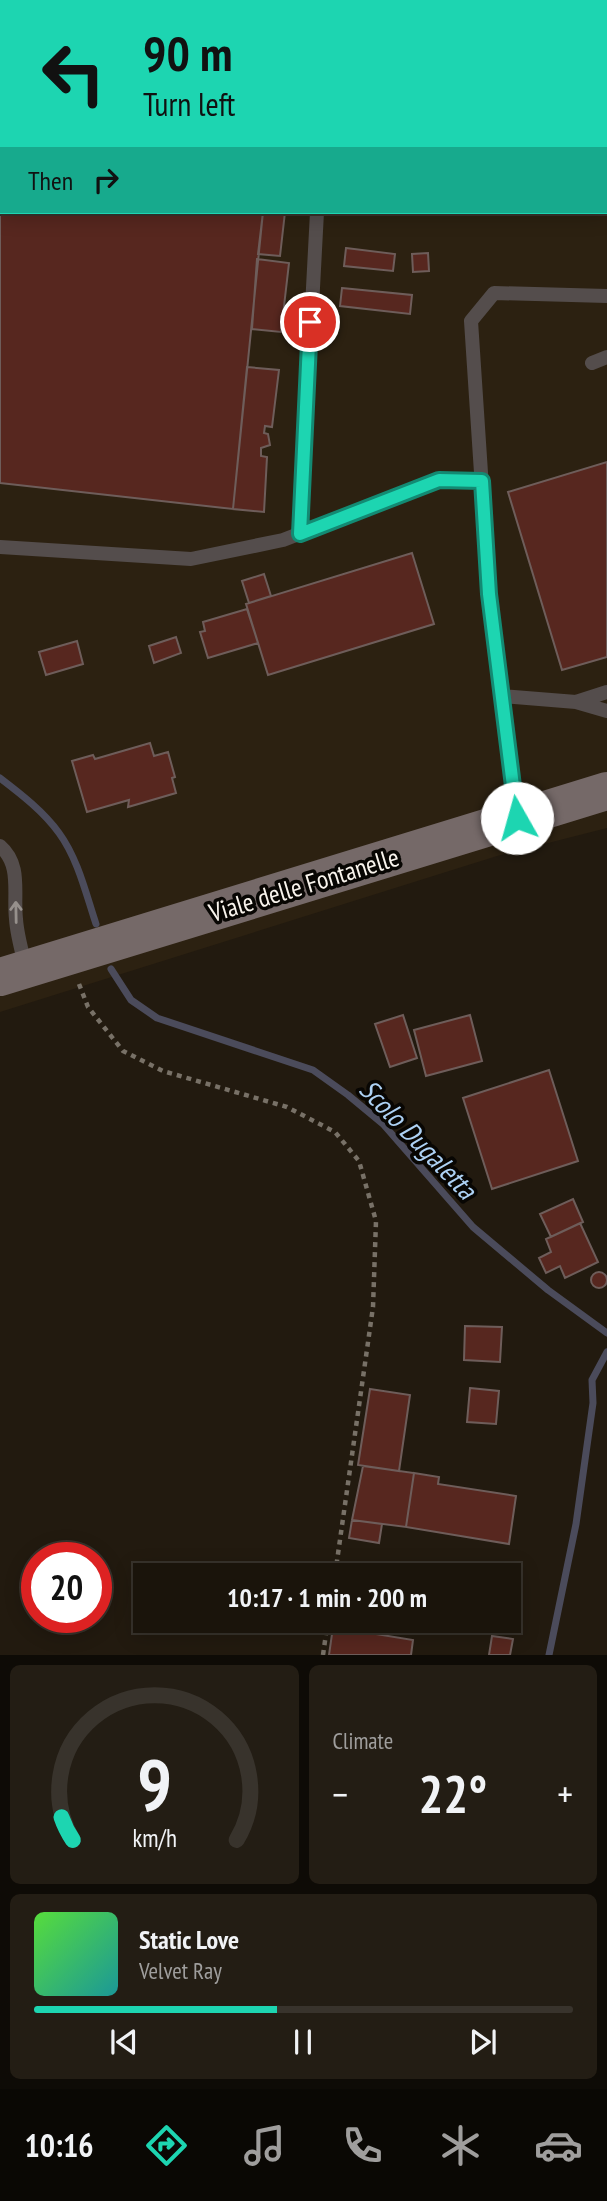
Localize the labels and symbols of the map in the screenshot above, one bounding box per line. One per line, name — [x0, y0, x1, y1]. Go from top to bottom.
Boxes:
pin — [280, 292, 340, 352]
position arrow — [480, 781, 554, 855]
street label: Viale delle Fontanelle — [204, 840, 403, 929]
one-way arrow — [10, 901, 23, 924]
water label: Scolo Dugaletta — [352, 1071, 486, 1208]
speed limit sign: 20 — [21, 1542, 112, 1633]

